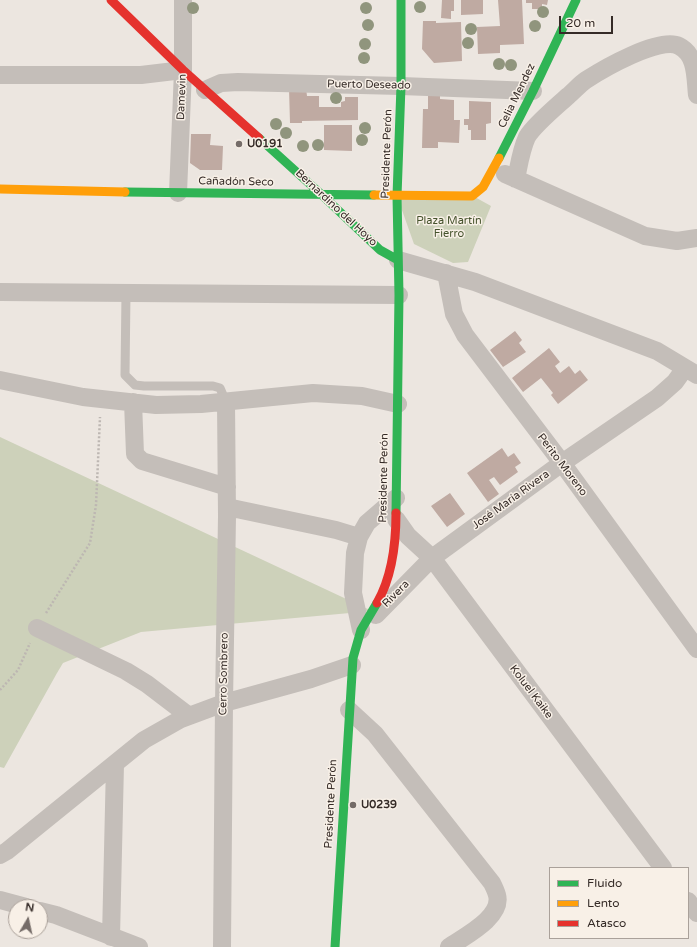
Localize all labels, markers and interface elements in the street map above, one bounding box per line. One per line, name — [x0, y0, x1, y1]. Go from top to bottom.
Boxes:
scale bar — [561, 8, 615, 34]
text: 20 m — [566, 16, 595, 30]
street label: Celia Mendez — [496, 62, 538, 130]
street label: Damevin — [175, 74, 189, 120]
street label: Puerto Deseado — [327, 78, 411, 92]
street label: Presidente Perón — [379, 109, 395, 199]
place label: U0191 — [247, 137, 283, 151]
marker: U0191 — [234, 139, 244, 149]
street label: Bernardino del Hoyo — [292, 167, 380, 249]
street label: Cañadón Seco — [198, 175, 274, 189]
park label: Plaza Martín Fierro — [416, 214, 482, 240]
street label: Perito Moreno — [534, 431, 590, 499]
street label: Presidente Perón — [377, 433, 391, 523]
street label: José María Rivera — [470, 468, 552, 532]
street label: Rivera — [380, 578, 412, 610]
street label: Cerro Sombrero — [217, 632, 231, 716]
street label: Koluel Kaike — [507, 663, 555, 721]
street label: Presidente Perón — [322, 759, 340, 849]
place label: U0239 — [361, 798, 397, 812]
marker: U0239 — [348, 800, 358, 810]
legend — [549, 867, 689, 939]
text: Fluido — [587, 876, 622, 890]
text: Lento — [587, 896, 620, 910]
north arrow — [8, 899, 48, 939]
text: N — [24, 901, 35, 915]
text: Atasco — [587, 916, 626, 930]

